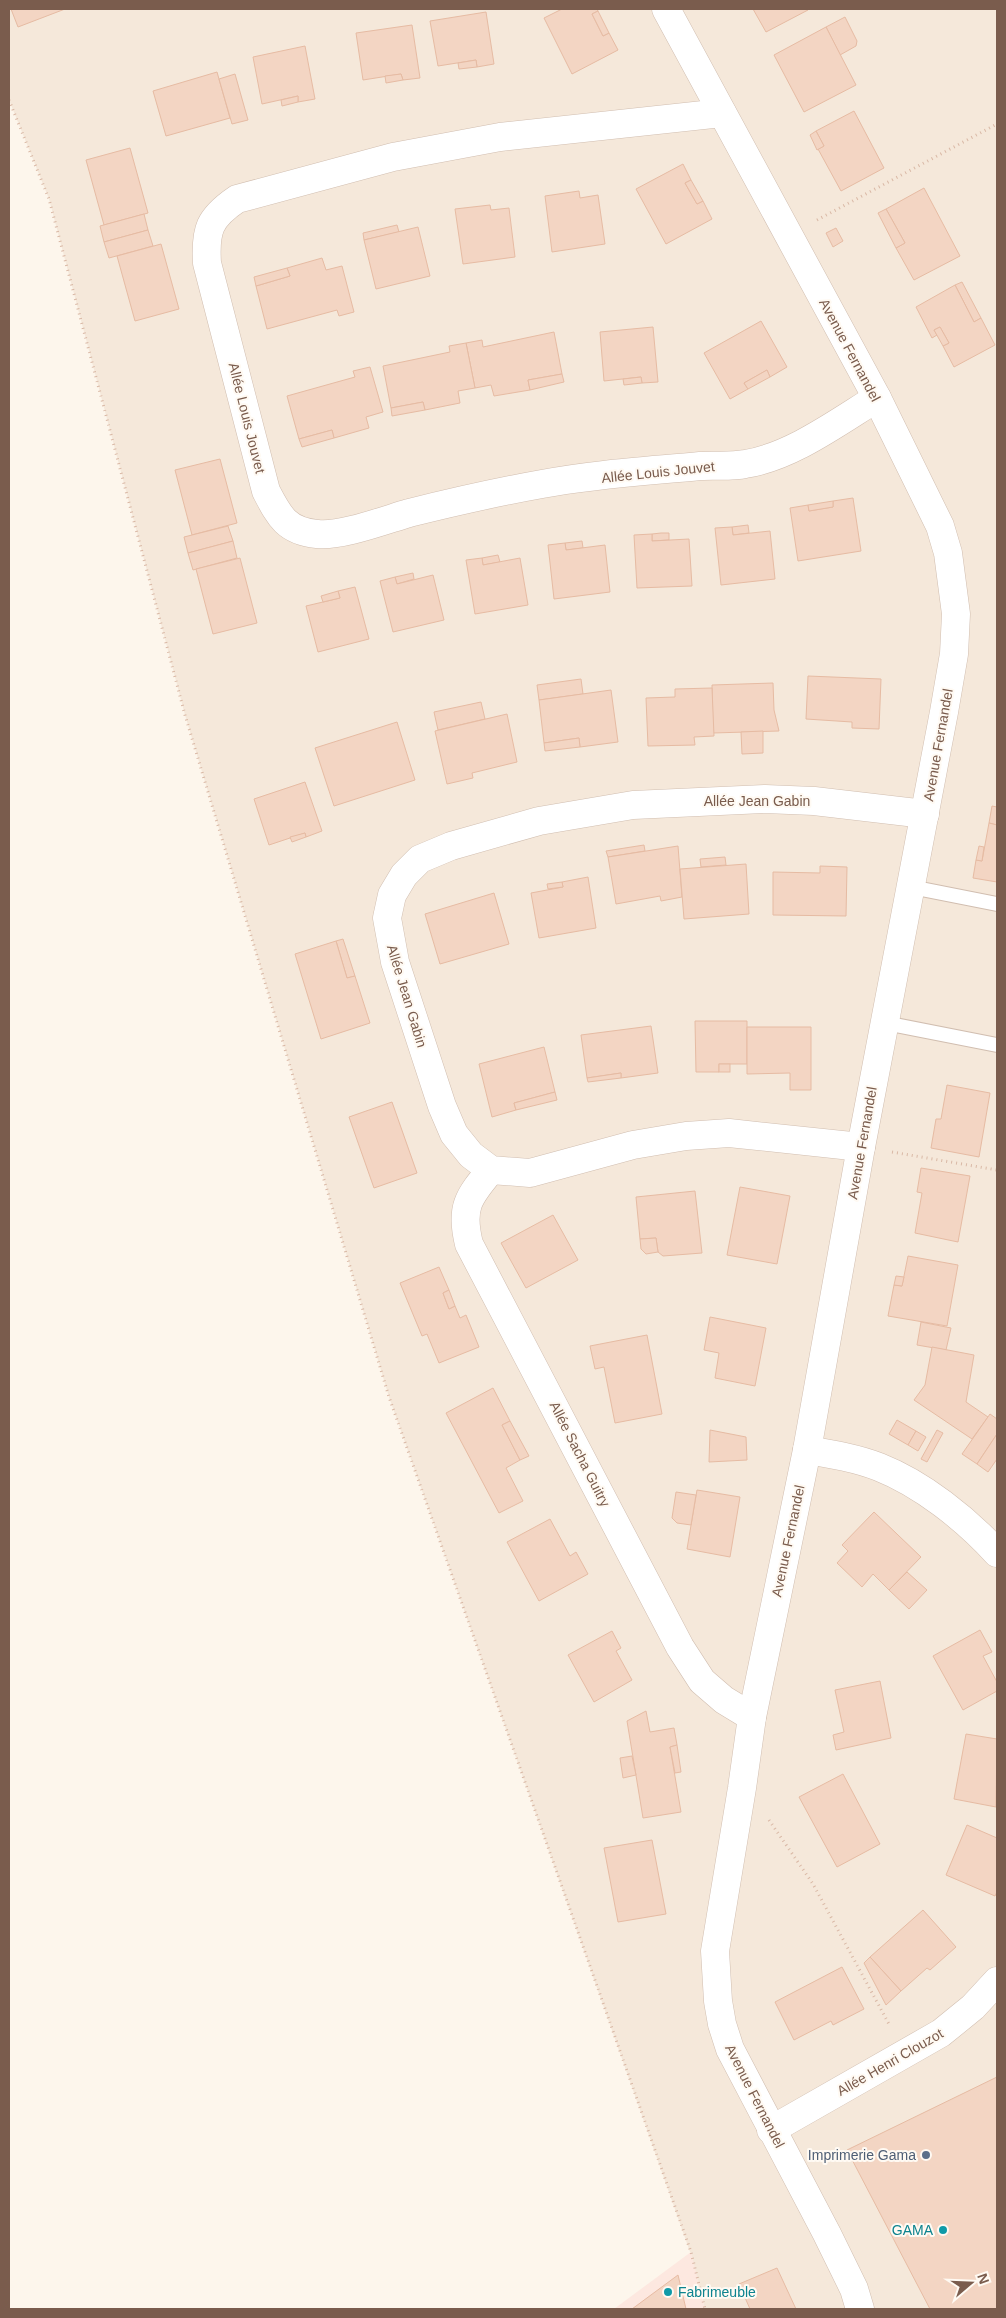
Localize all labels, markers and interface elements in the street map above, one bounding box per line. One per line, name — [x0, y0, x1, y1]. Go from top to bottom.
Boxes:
street label: Avenue Fernandel — [816, 296, 884, 404]
street label: Allée Louis Jouvet — [225, 361, 269, 475]
street label: Allée Louis Jouvet — [601, 458, 715, 486]
street label: Avenue Fernandel — [920, 687, 956, 803]
street label: Allée Jean Gabin — [704, 793, 810, 809]
street label: Allée Jean Gabin — [384, 943, 430, 1049]
street label: Avenue Fernandel — [844, 1085, 880, 1201]
street label: Allée Sacha Guitry — [547, 1399, 613, 1509]
street label: Avenue Fernandel — [768, 1483, 808, 1599]
street label: Allée Henri Clouzot — [834, 2025, 946, 2099]
street label: Avenue Fernandel — [722, 2042, 788, 2150]
place label: Imprimerie Gama — [808, 2147, 916, 2163]
marker: Imprimerie Gama — [920, 2149, 932, 2161]
place label: GAMA — [892, 2222, 934, 2238]
marker: GAMA — [937, 2224, 949, 2236]
north arrow — [946, 2258, 996, 2308]
text: N — [974, 2271, 993, 2286]
place label: Fabrimeuble — [678, 2284, 756, 2300]
marker: Fabrimeuble — [662, 2286, 674, 2298]

